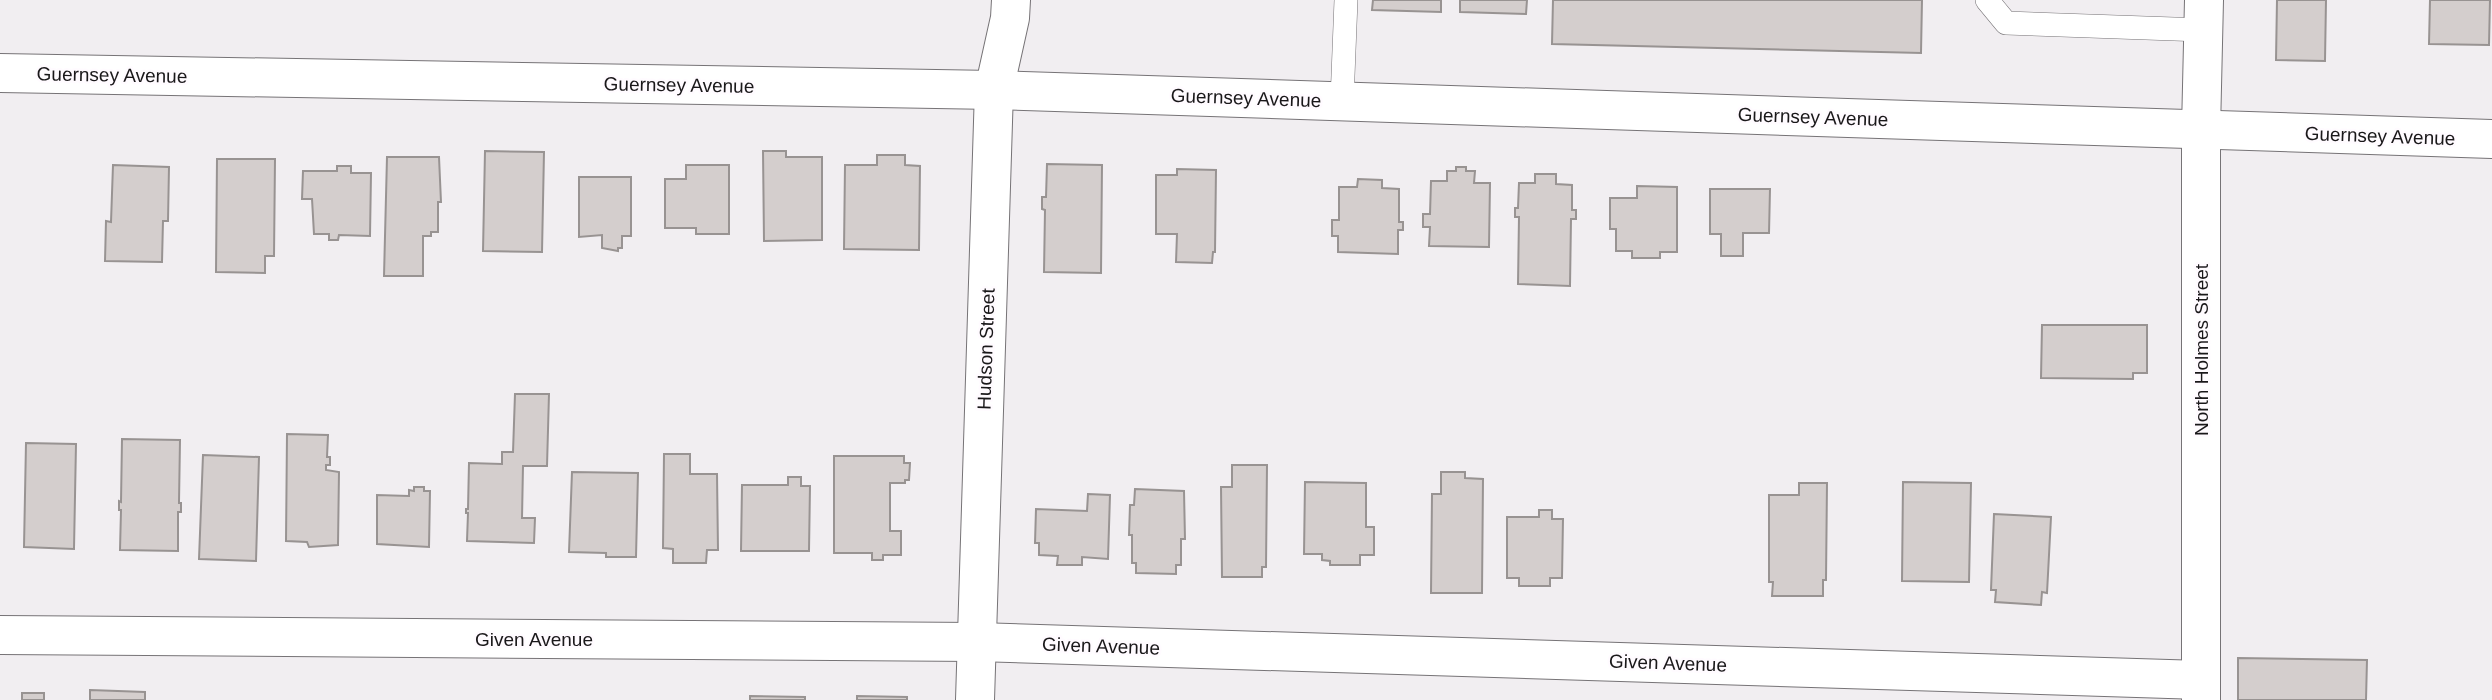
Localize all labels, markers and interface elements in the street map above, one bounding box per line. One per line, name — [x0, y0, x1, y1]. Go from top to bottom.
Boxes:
street label: Guernsey Avenue — [36, 63, 188, 87]
street label: Guernsey Avenue — [603, 73, 755, 97]
street label: Guernsey Avenue — [1170, 85, 1322, 111]
street label: Guernsey Avenue — [1737, 104, 1889, 130]
street label: Guernsey Avenue — [2304, 123, 2456, 149]
street label: North Holmes Street — [2191, 263, 2212, 436]
street label: Hudson Street — [973, 287, 999, 410]
street label: Given Avenue — [475, 629, 593, 650]
street label: Given Avenue — [1042, 633, 1160, 659]
street label: Given Avenue — [1609, 650, 1727, 676]

